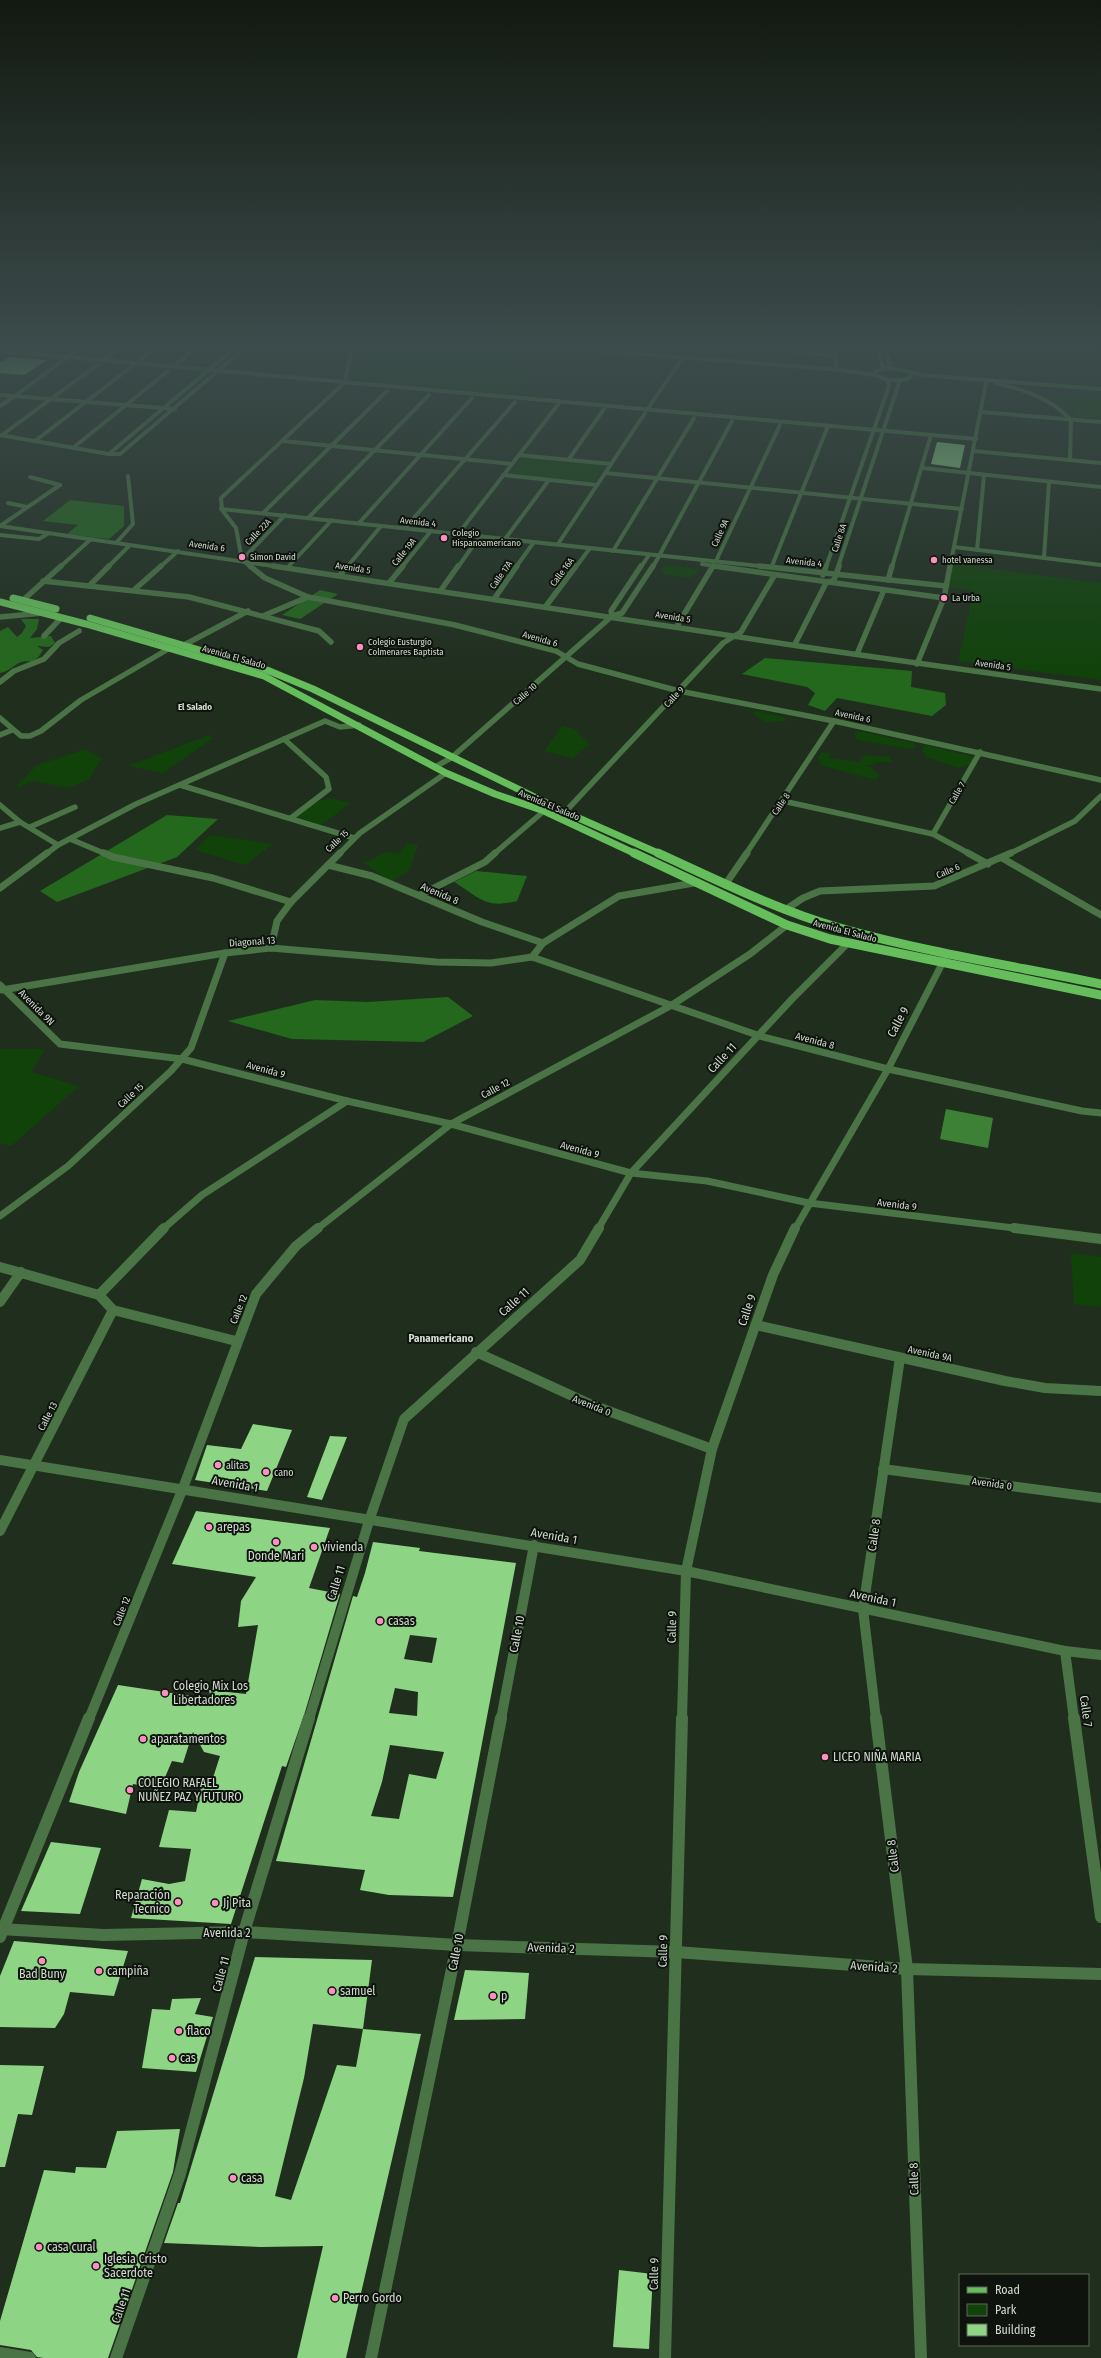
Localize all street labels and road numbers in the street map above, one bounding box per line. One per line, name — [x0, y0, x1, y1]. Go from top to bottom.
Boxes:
street label: Avenida 4 — [400, 515, 437, 529]
street label: Calle 22A — [243, 517, 273, 547]
street label: Calle 9A — [709, 517, 731, 548]
street label: Calle 8A — [830, 522, 848, 553]
street label: Calle 19A — [390, 536, 418, 568]
street label: Avenida 6 — [188, 539, 226, 554]
street label: Avenida 4 — [786, 555, 823, 569]
street label: Calle 16A — [548, 556, 576, 588]
street label: Calle 17A — [488, 559, 514, 591]
street label: Avenida 5 — [335, 560, 371, 576]
street label: Avenida 5 — [655, 609, 691, 625]
street label: Avenida 6 — [521, 629, 559, 649]
street label: Avenida El Salado — [201, 643, 267, 671]
street label: Avenida 5 — [975, 658, 1011, 672]
street label: Calle 10 — [511, 681, 539, 707]
street label: Calle 9 — [662, 685, 686, 709]
street label: Avenida 6 — [834, 707, 872, 725]
street label: Calle 7 — [947, 780, 967, 806]
street label: Avenida El Salado — [517, 788, 581, 822]
street label: Calle 8 — [770, 791, 792, 817]
street label: Calle 15 — [324, 828, 350, 854]
street label: Calle 6 — [935, 862, 962, 880]
street label: Avenida 8 — [419, 881, 460, 907]
street label: Avenida El Salado — [812, 918, 878, 944]
street label: Diagonal 13 — [229, 934, 276, 950]
street label: Avenida 9N — [16, 987, 57, 1028]
street label: Calle 9 — [884, 1004, 912, 1040]
street label: Avenida 8 — [794, 1030, 836, 1052]
street label: Calle 11 — [705, 1040, 739, 1076]
street label: Avenida 9 — [245, 1059, 287, 1081]
street label: Calle 12 — [479, 1076, 512, 1101]
street label: Calle 15 — [115, 1081, 146, 1111]
street label: Avenida 9 — [559, 1139, 601, 1161]
street label: Avenida 9 — [876, 1197, 918, 1213]
street label: Calle 11 — [496, 1285, 532, 1319]
street label: Calle 12 — [228, 1292, 250, 1326]
street label: Calle 9 — [735, 1292, 759, 1328]
street label: Avenida 9A — [907, 1343, 954, 1365]
street label: Avenida 0 — [571, 1393, 613, 1419]
street label: Calle 13 — [36, 1400, 60, 1433]
street label: Avenida 1 — [211, 1473, 259, 1495]
street label: Avenida 0 — [971, 1475, 1013, 1493]
street label: Calle 8 — [865, 1518, 883, 1552]
street label: Avenida 1 — [530, 1525, 578, 1547]
street label: Calle 11 — [324, 1564, 348, 1602]
street label: Avenida 1 — [849, 1586, 897, 1610]
street label: Calle 12 — [111, 1594, 133, 1628]
street label: Calle 9 — [664, 1610, 680, 1644]
street label: Calle 10 — [507, 1614, 527, 1654]
street label: Calle 7 — [1077, 1694, 1095, 1728]
street label: Calle 8 — [884, 1839, 902, 1873]
street label: Avenida 2 — [203, 1926, 251, 1940]
street label: Calle 10 — [446, 1932, 466, 1972]
street label: Calle 9 — [655, 1934, 671, 1968]
street label: Avenida 2 — [527, 1940, 575, 1956]
street label: Calle 11 — [210, 1955, 232, 1993]
street label: Avenida 2 — [850, 1958, 898, 1976]
street label: Calle 8 — [906, 2162, 922, 2196]
street label: Calle 9 — [647, 2257, 661, 2290]
street label: Calle 11 — [109, 2287, 133, 2325]

